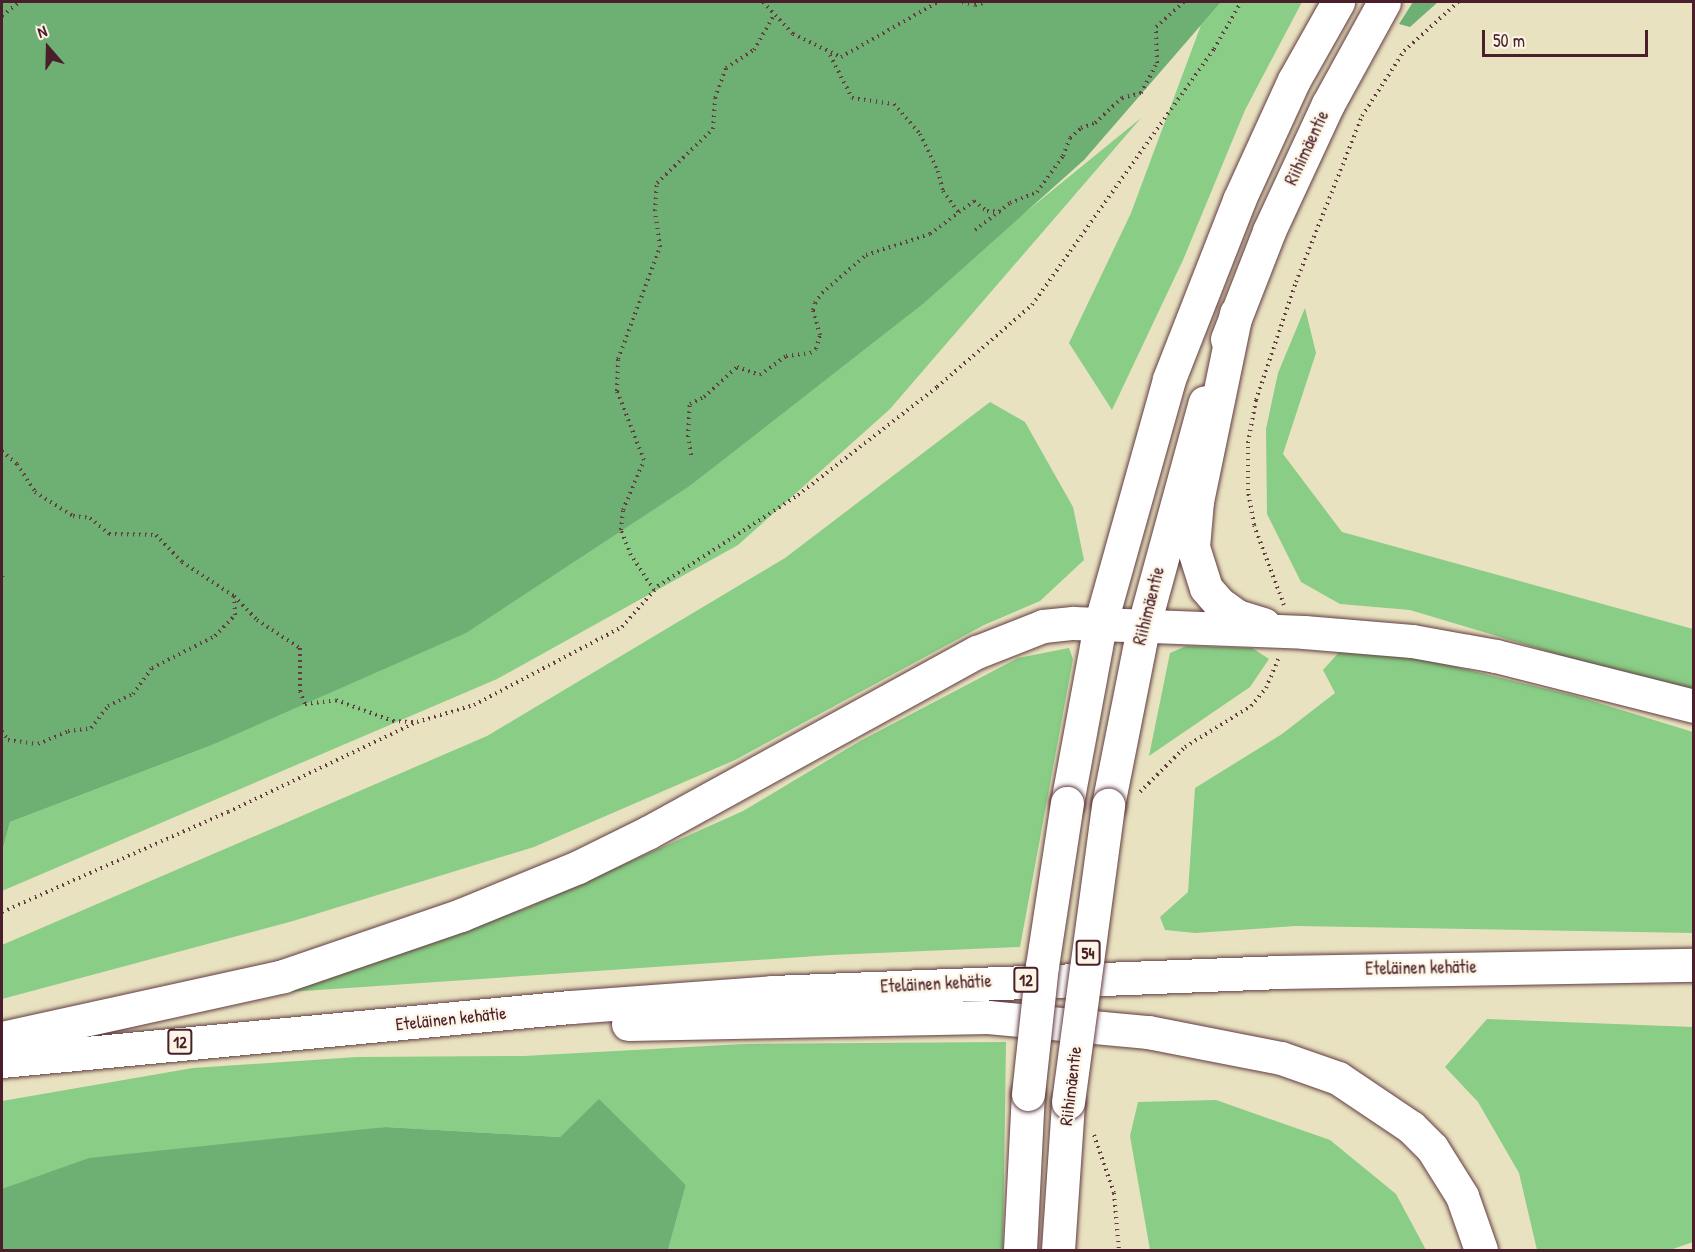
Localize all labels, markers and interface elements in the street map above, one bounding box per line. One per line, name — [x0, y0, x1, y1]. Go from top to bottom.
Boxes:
north arrow — [18, 18, 78, 78]
scale bar — [1485, 18, 1652, 56]
text: N — [34, 19, 50, 43]
text: 50 m — [1493, 28, 1525, 53]
street label: Riihimäentie — [1280, 107, 1334, 189]
street label: Riihimäentie — [1129, 565, 1169, 647]
road number: 54 — [1074, 940, 1102, 966]
street label: Eteläinen kehätie — [1365, 956, 1477, 980]
road number: 12 — [1012, 967, 1040, 993]
street label: Eteläinen kehätie — [880, 970, 992, 998]
street label: Eteläinen kehätie — [394, 1002, 508, 1036]
road number: 12 — [166, 1029, 194, 1055]
street label: Riihimäentie — [1055, 1045, 1087, 1127]

